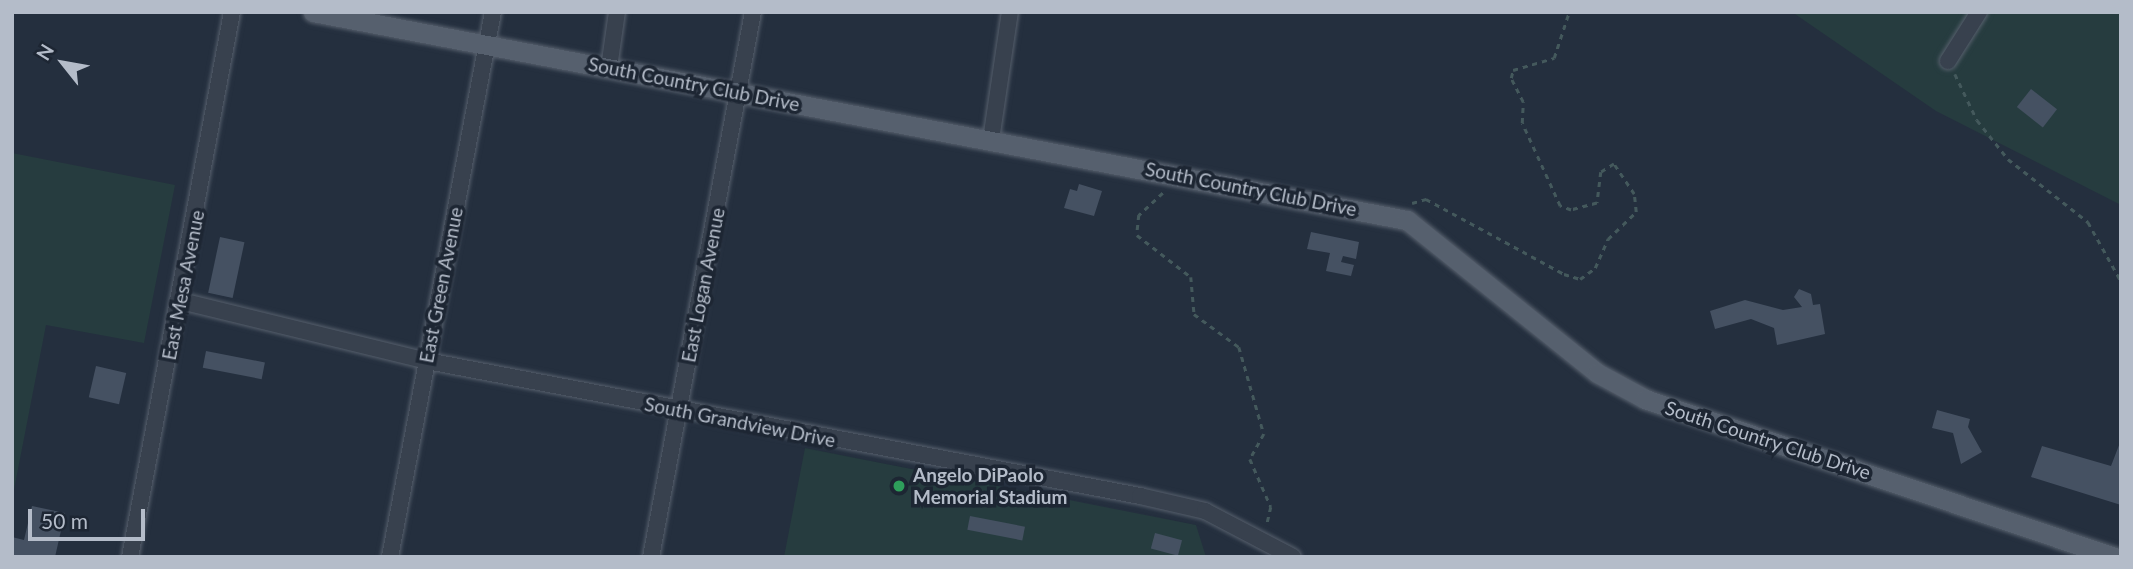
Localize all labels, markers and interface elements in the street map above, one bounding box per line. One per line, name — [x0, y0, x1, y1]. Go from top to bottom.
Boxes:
north arrow — [28, 28, 98, 98]
text: N — [31, 40, 58, 64]
street label: South Country Club Drive — [586, 52, 802, 116]
street label: South Country Club Drive — [1143, 157, 1359, 221]
street label: East Green Avenue — [415, 205, 467, 365]
street label: East Logan Avenue — [677, 205, 729, 365]
street label: East Mesa Avenue — [157, 208, 209, 362]
street label: South Grandview Drive — [642, 392, 838, 452]
street label: South Country Club Drive — [1662, 396, 1874, 484]
place label: Angelo DiPaolo Memorial Stadium — [913, 464, 1067, 508]
marker: Angelo DiPaolo Memorial Stadium — [891, 478, 907, 494]
scale bar — [32, 496, 149, 540]
text: 50 m — [41, 508, 88, 533]

